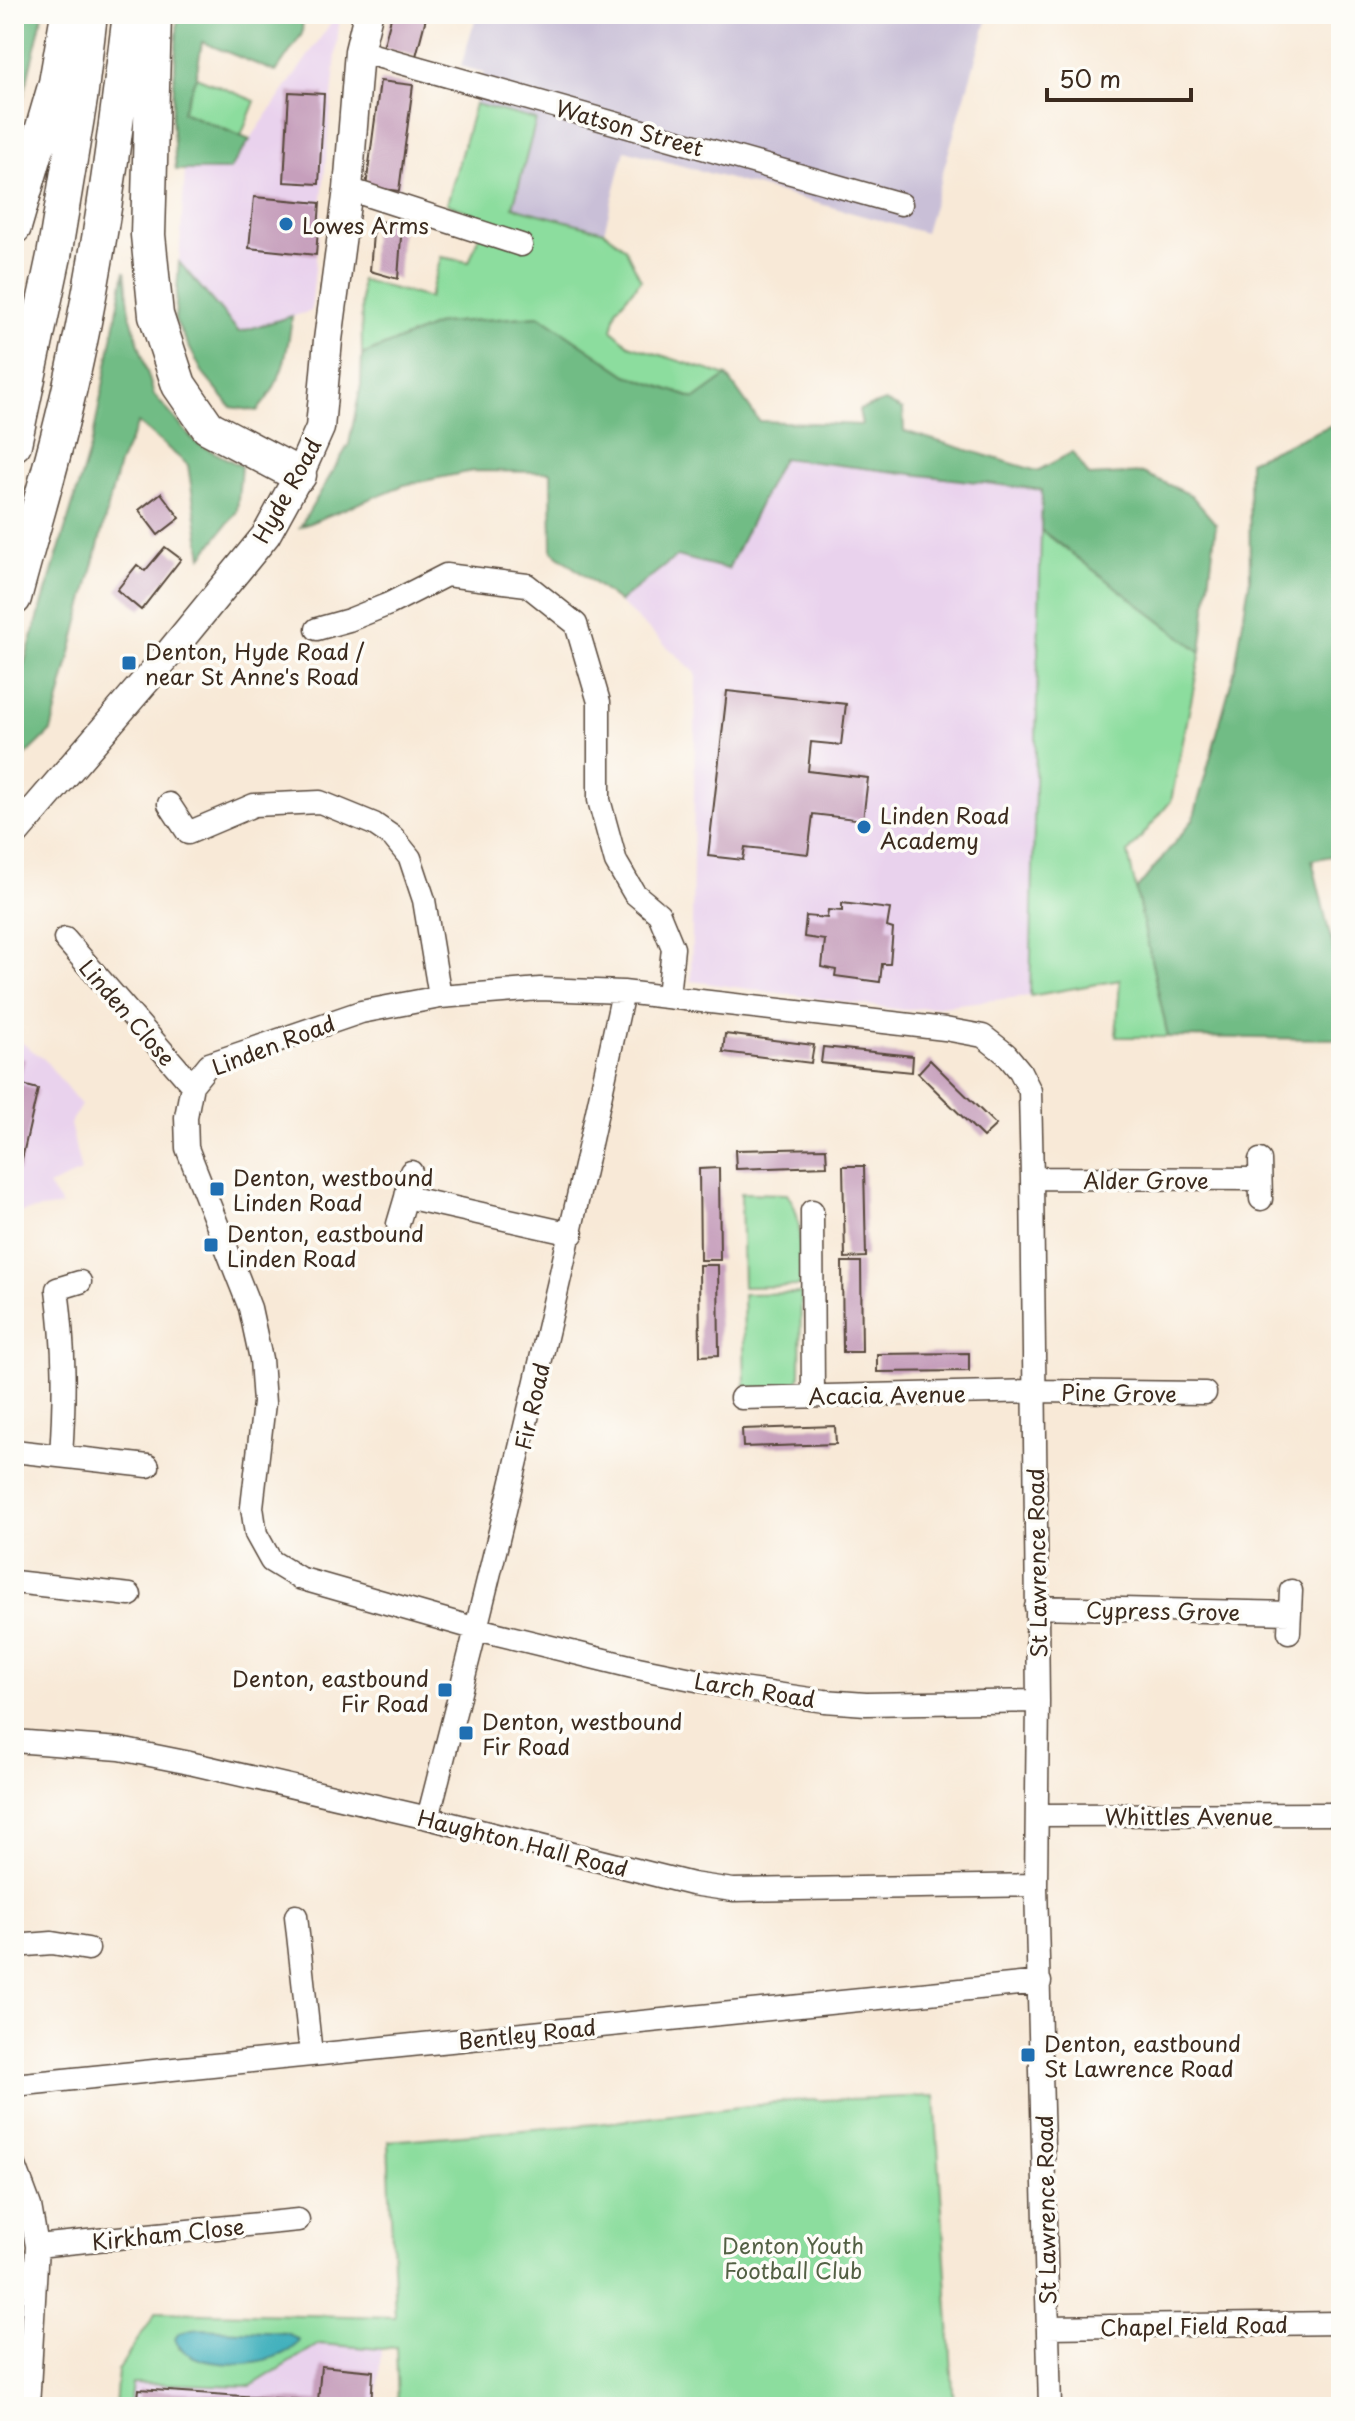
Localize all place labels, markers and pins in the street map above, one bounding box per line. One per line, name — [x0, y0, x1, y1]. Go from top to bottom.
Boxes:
place label: Lowes Arms — [302, 208, 429, 241]
marker: Lowes Arms — [277, 215, 295, 233]
place label: Denton, Hyde Road / near St Anne's Road — [145, 634, 365, 692]
marker: Denton, Hyde Road / near St Anne's Road — [120, 654, 138, 672]
place label: Linden Road Academy — [880, 798, 1010, 856]
marker: Linden Road Academy — [855, 818, 873, 836]
place label: Denton, westbound Linden Road — [233, 1160, 434, 1218]
marker: Denton, westbound Linden Road — [208, 1180, 226, 1198]
place label: Denton, eastbound Linden Road — [227, 1216, 424, 1274]
marker: Denton, eastbound Linden Road — [202, 1236, 220, 1254]
place label: Denton, eastbound Fir Road — [232, 1661, 429, 1719]
marker: Denton, eastbound Fir Road — [436, 1681, 454, 1699]
place label: Denton, westbound Fir Road — [482, 1704, 683, 1762]
marker: Denton, westbound Fir Road — [457, 1724, 475, 1742]
place label: Denton, eastbound St Lawrence Road — [1044, 2026, 1241, 2084]
marker: Denton, eastbound St Lawrence Road — [1019, 2046, 1037, 2064]

